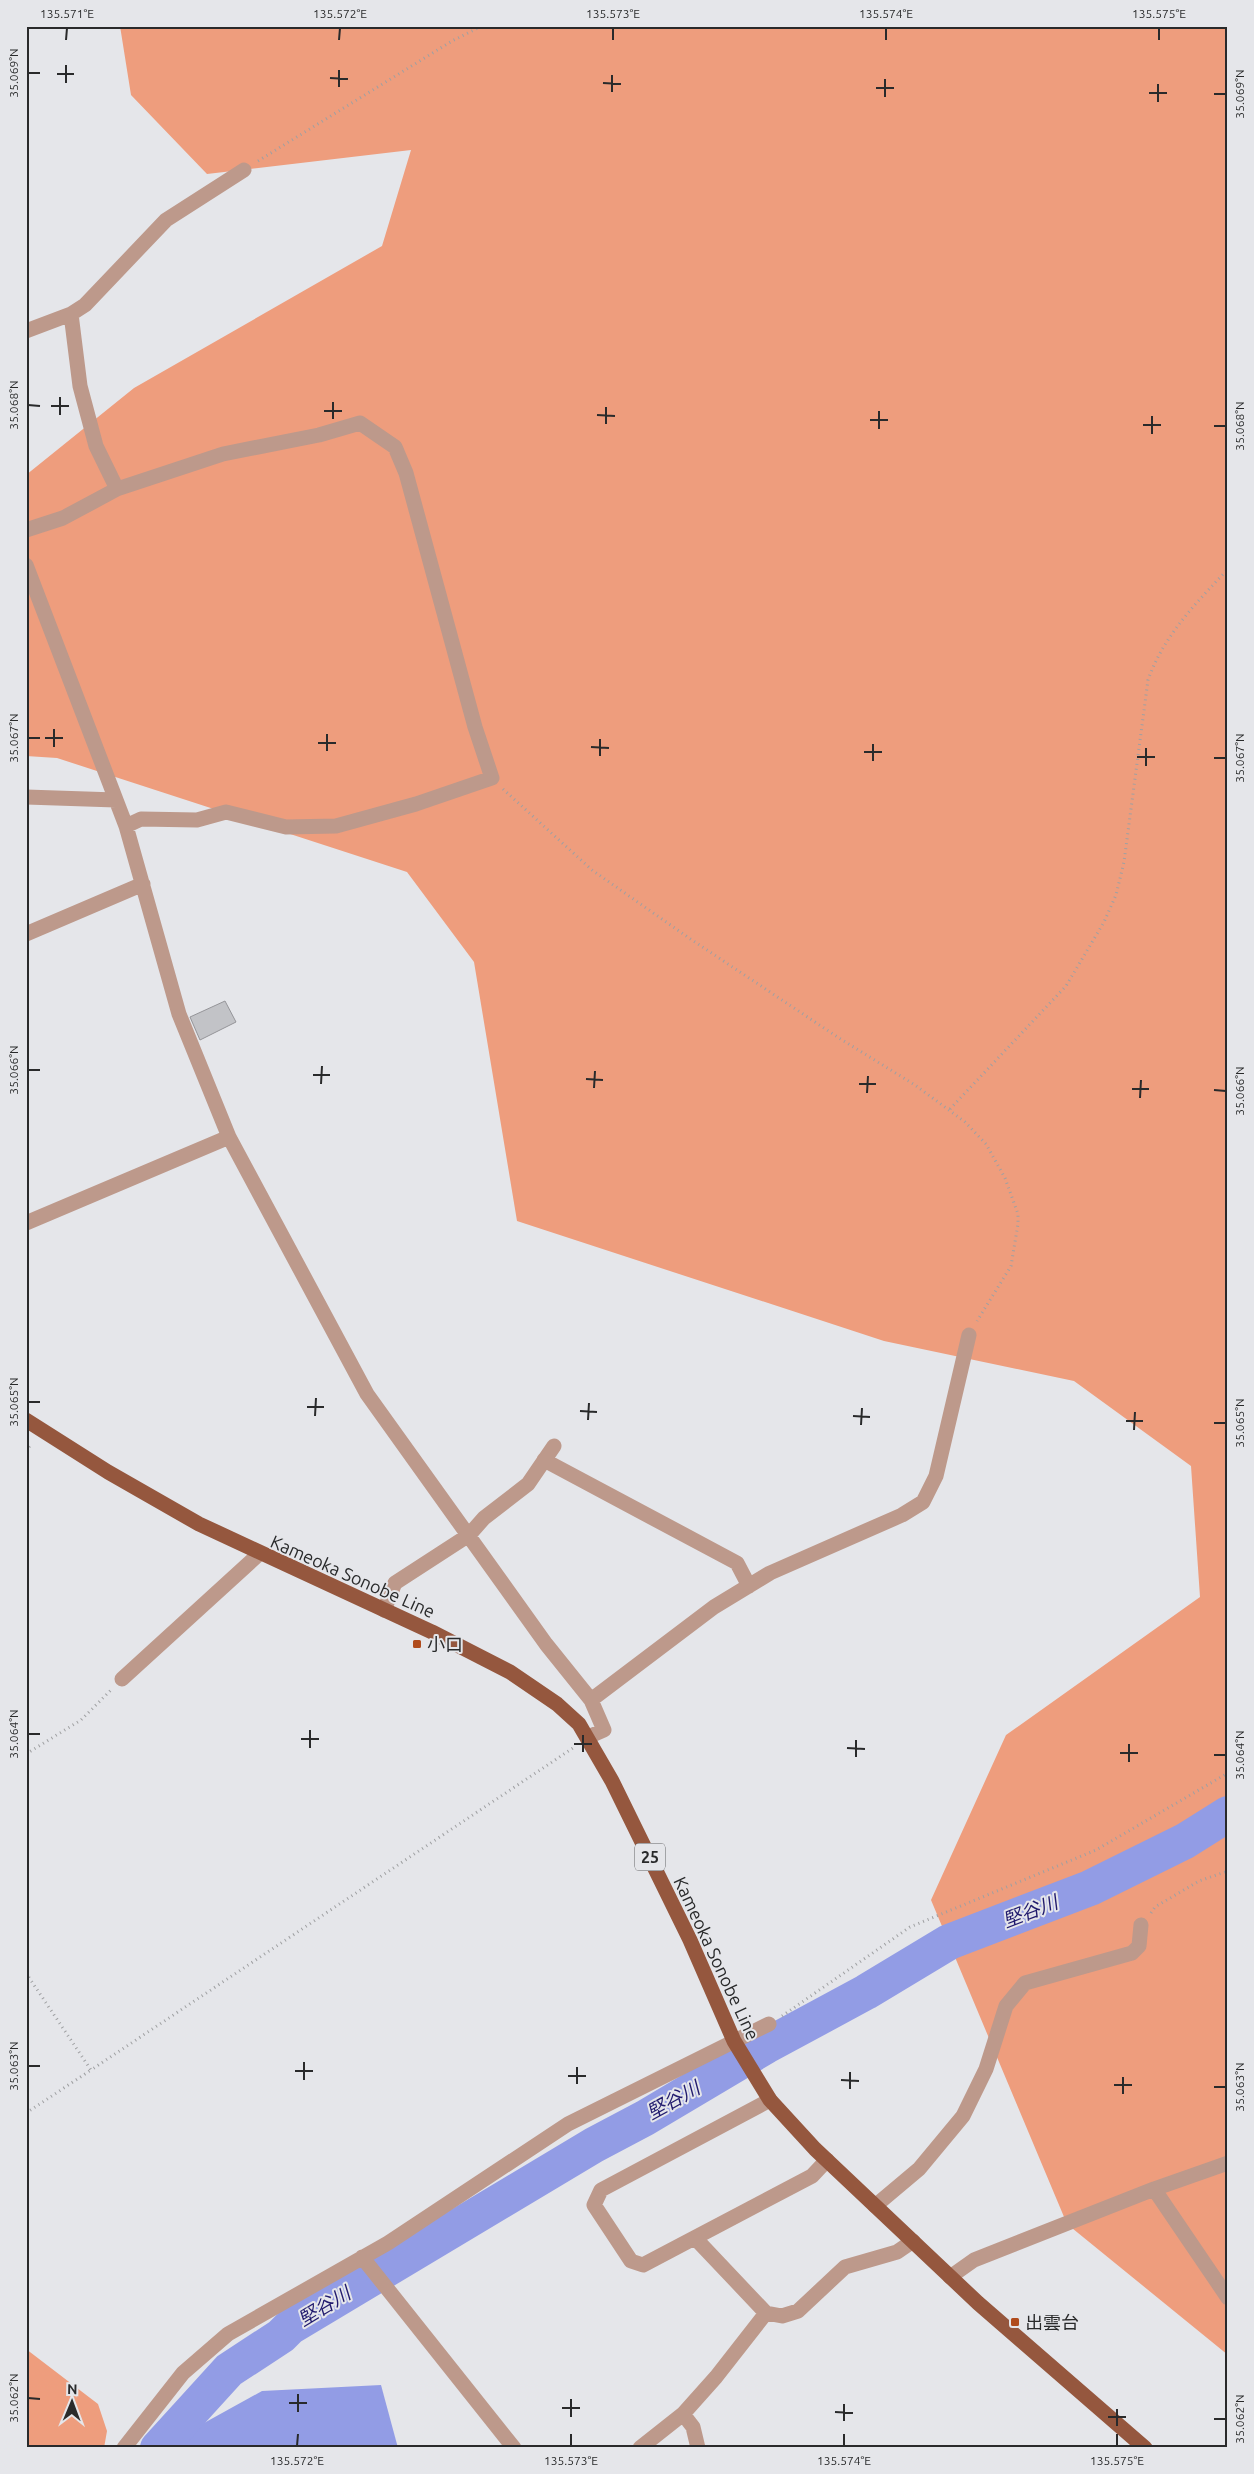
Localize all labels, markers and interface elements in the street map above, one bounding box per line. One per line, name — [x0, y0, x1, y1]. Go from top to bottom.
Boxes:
text: 135.571°E — [40, 7, 94, 20]
text: 135.572°E — [313, 7, 367, 20]
text: 135.573°E — [586, 7, 640, 20]
text: 135.574°E — [859, 7, 913, 20]
text: 135.575°E — [1132, 7, 1186, 20]
text: 35.069°N — [7, 48, 20, 98]
text: 35.069°N — [1233, 69, 1246, 119]
text: 35.068°N — [7, 380, 20, 430]
text: 35.068°N — [1233, 401, 1246, 451]
text: 35.067°N — [7, 713, 20, 763]
text: 35.067°N — [1233, 733, 1246, 783]
text: 35.066°N — [7, 1045, 20, 1095]
text: 35.066°N — [1233, 1066, 1246, 1116]
text: 35.065°N — [7, 1377, 20, 1427]
text: 35.065°N — [1233, 1398, 1246, 1448]
street label: Kameoka Sonobe Line — [268, 1531, 438, 1621]
place label: 小口 — [427, 1634, 463, 1654]
marker: 小口 — [411, 1638, 423, 1650]
text: 35.064°N — [7, 1709, 20, 1759]
text: 35.064°N — [1233, 1730, 1246, 1780]
road number: 25 — [635, 1844, 665, 1870]
street label: Kameoka Sonobe Line — [670, 1873, 764, 2043]
water label: 堅谷川 — [999, 1890, 1062, 1931]
text: 35.063°N — [7, 2041, 20, 2091]
text: 35.063°N — [1233, 2062, 1246, 2112]
water label: 堅谷川 — [643, 2076, 705, 2123]
water label: 堅谷川 — [294, 2281, 356, 2330]
place label: 出雲台 — [1025, 2312, 1079, 2332]
marker: 出雲台 — [1009, 2316, 1021, 2328]
text: 35.062°N — [7, 2373, 20, 2423]
north arrow — [48, 2376, 98, 2426]
text: N — [67, 2381, 78, 2397]
text: 35.062°N — [1233, 2394, 1246, 2444]
text: 135.572°E — [270, 2454, 324, 2467]
text: 135.573°E — [544, 2454, 598, 2467]
text: 135.574°E — [817, 2454, 871, 2467]
text: 135.575°E — [1090, 2454, 1144, 2467]

